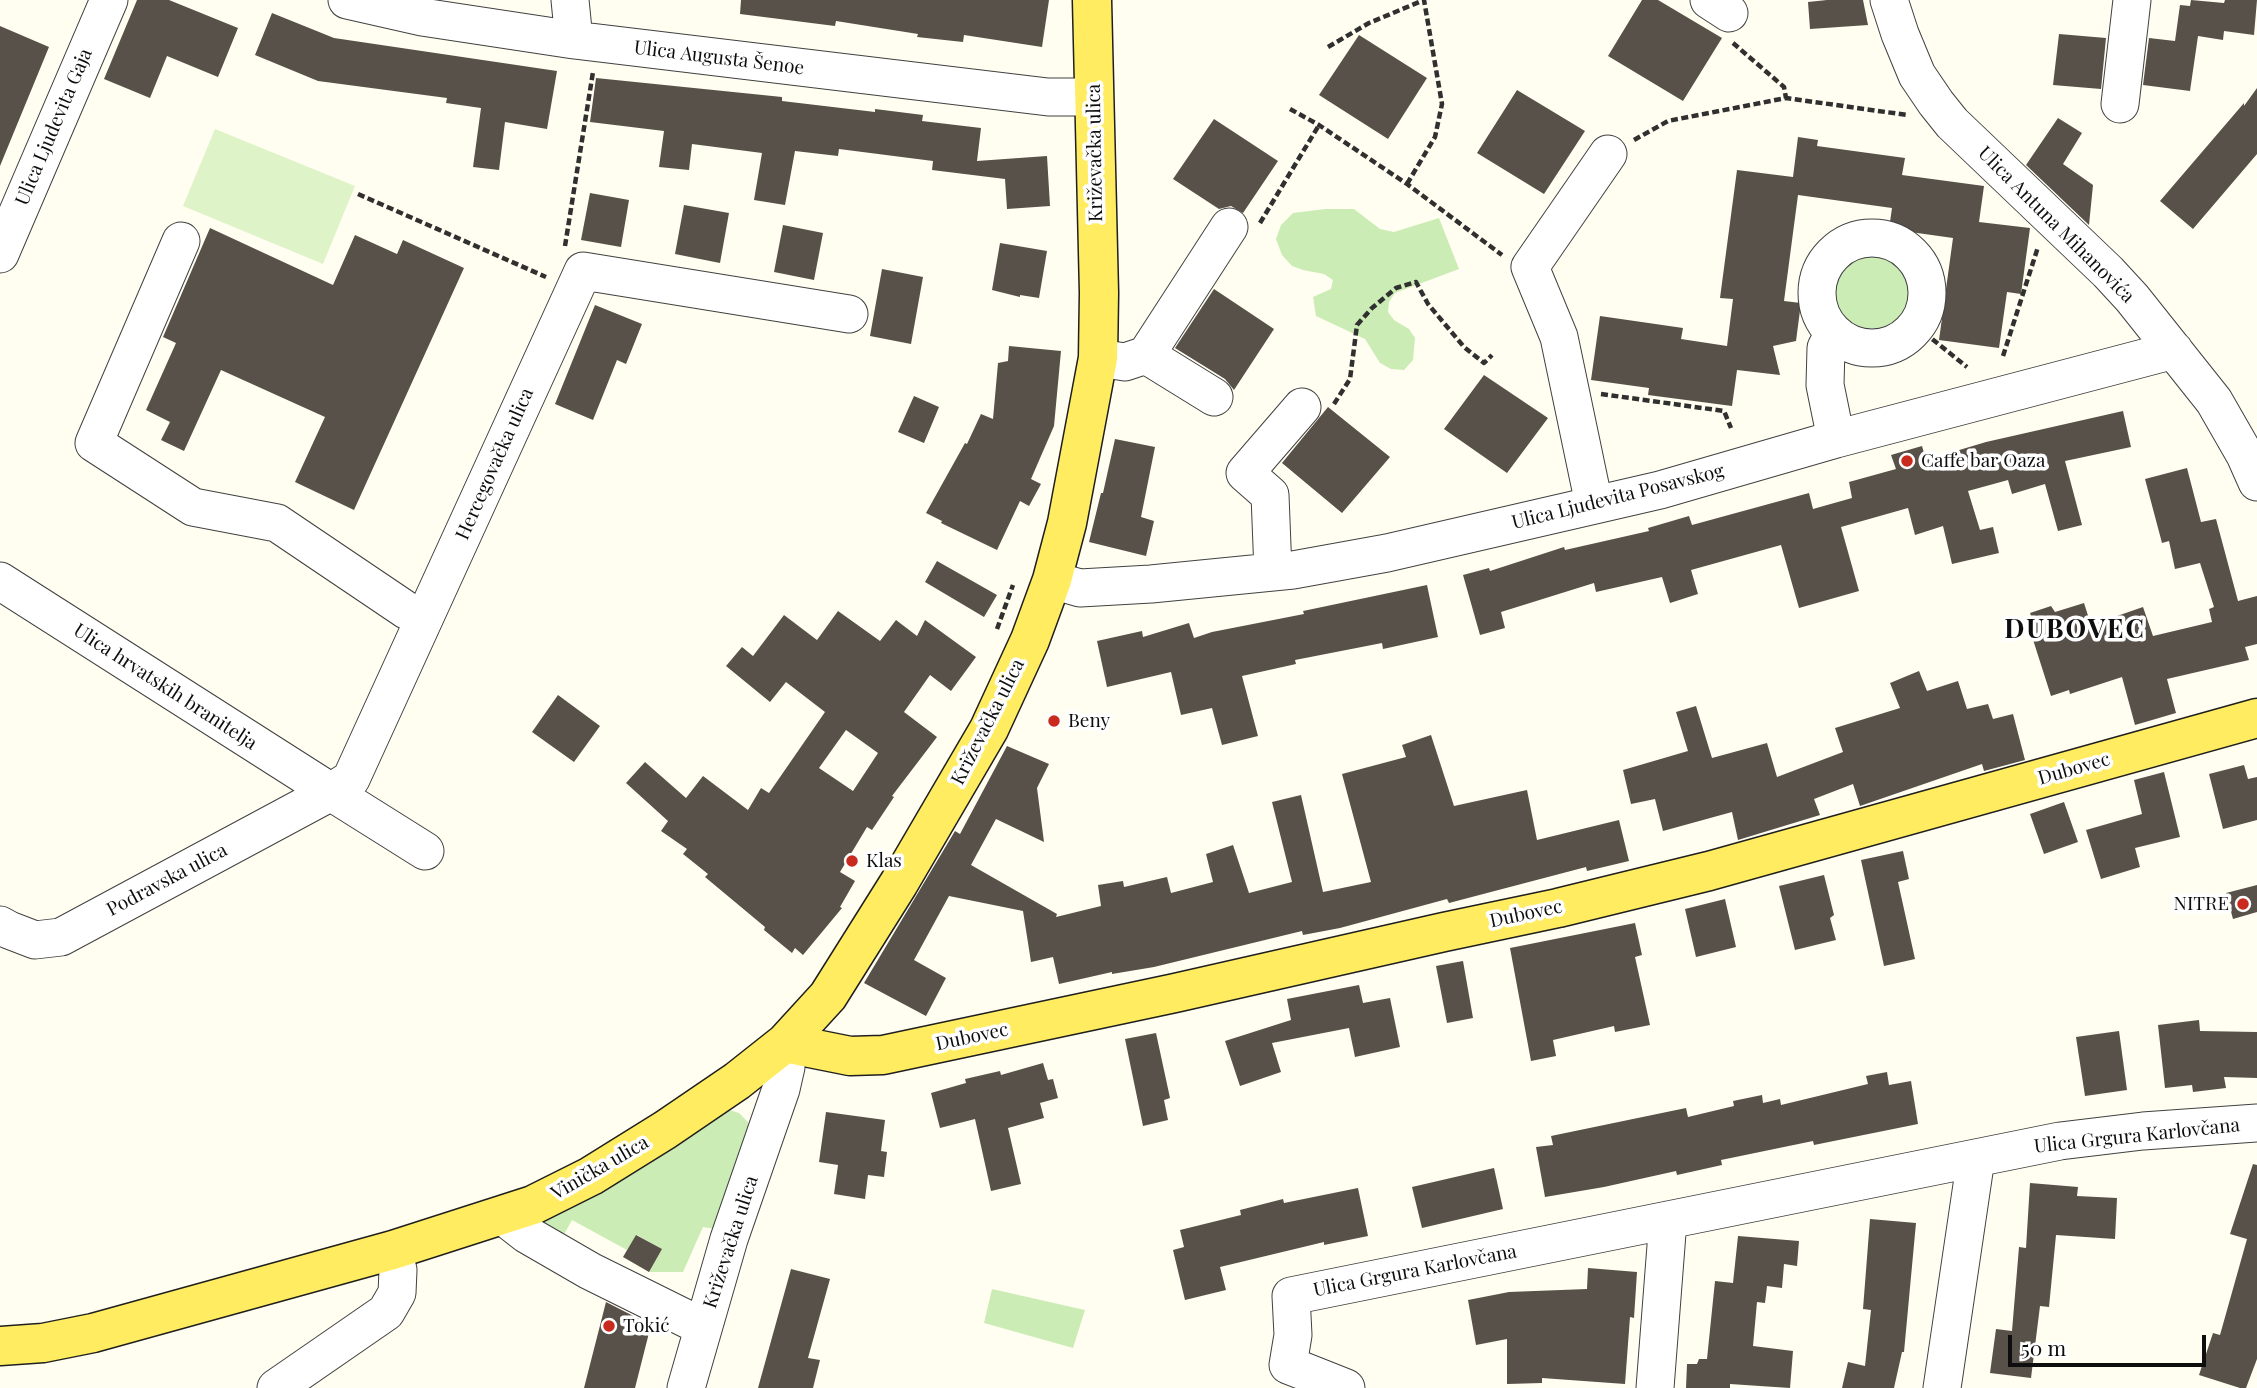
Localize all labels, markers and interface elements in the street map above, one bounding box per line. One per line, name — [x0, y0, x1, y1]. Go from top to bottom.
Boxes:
street label: Ulica Augusta Šenoe — [633, 36, 805, 80]
street label: Ulica Ljudevita Gaja — [11, 45, 97, 209]
street label: Križevačka ulica — [1082, 84, 1108, 222]
street label: Ulica Antuna Mihanovića — [1973, 142, 2139, 308]
street label: Hercegovačka ulica — [451, 385, 539, 543]
place label: Caffe bar Oaza — [1921, 450, 2045, 472]
marker: Caffe bar Oaza — [1899, 453, 1915, 469]
street label: Ulica Ljudevita Posavskog — [1510, 460, 1726, 534]
district label: DUBOVEC — [2005, 614, 2145, 646]
street label: Ulica hrvatskih branitelja — [69, 619, 261, 755]
street label: Križevačka ulica — [946, 655, 1030, 789]
place label: Beny — [1068, 710, 1110, 732]
marker: Beny — [1046, 713, 1062, 729]
street label: Dubovec — [2035, 748, 2113, 790]
street label: Podravska ulica — [103, 839, 231, 921]
place label: Klas — [866, 850, 902, 872]
marker: Klas — [844, 853, 860, 869]
place label: NITRE — [2173, 893, 2229, 915]
street label: Dubovec — [1488, 895, 1564, 933]
marker: NITRE — [2235, 896, 2251, 912]
street label: Dubovec — [934, 1018, 1010, 1056]
street label: Ulica Grgura Karlovčana — [2033, 1114, 2241, 1158]
street label: Vinička ulica — [547, 1131, 653, 1205]
street label: Križevačka ulica — [699, 1173, 763, 1311]
street label: Ulica Grgura Karlovčana — [1311, 1240, 1519, 1302]
place label: Tokić — [623, 1315, 669, 1337]
marker: Tokić — [601, 1318, 617, 1334]
scale bar — [2012, 1322, 2210, 1366]
text: 50 m — [2021, 1333, 2066, 1361]

